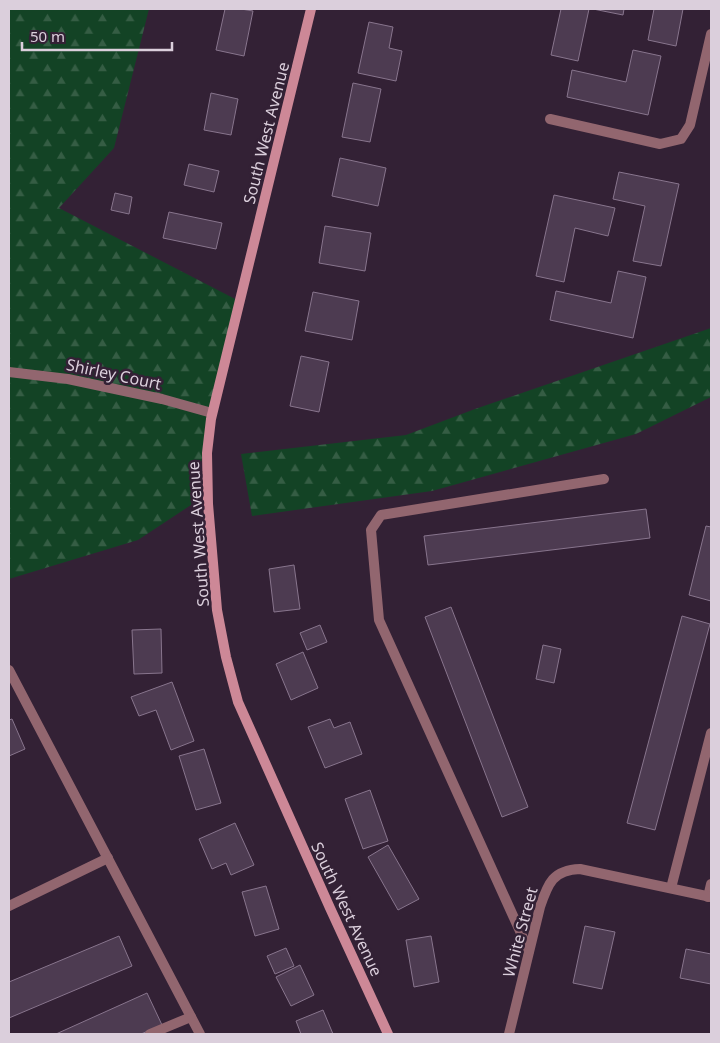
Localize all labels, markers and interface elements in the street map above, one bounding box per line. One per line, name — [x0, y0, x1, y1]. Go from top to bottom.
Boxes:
scale bar — [22, 20, 172, 52]
text: 50 m — [30, 26, 65, 46]
street label: South West Avenue — [238, 60, 294, 206]
street label: Shirley Court — [64, 353, 164, 395]
street label: South West Avenue — [182, 461, 214, 607]
street label: South West Avenue — [306, 838, 388, 980]
street label: White Street — [497, 884, 543, 980]

